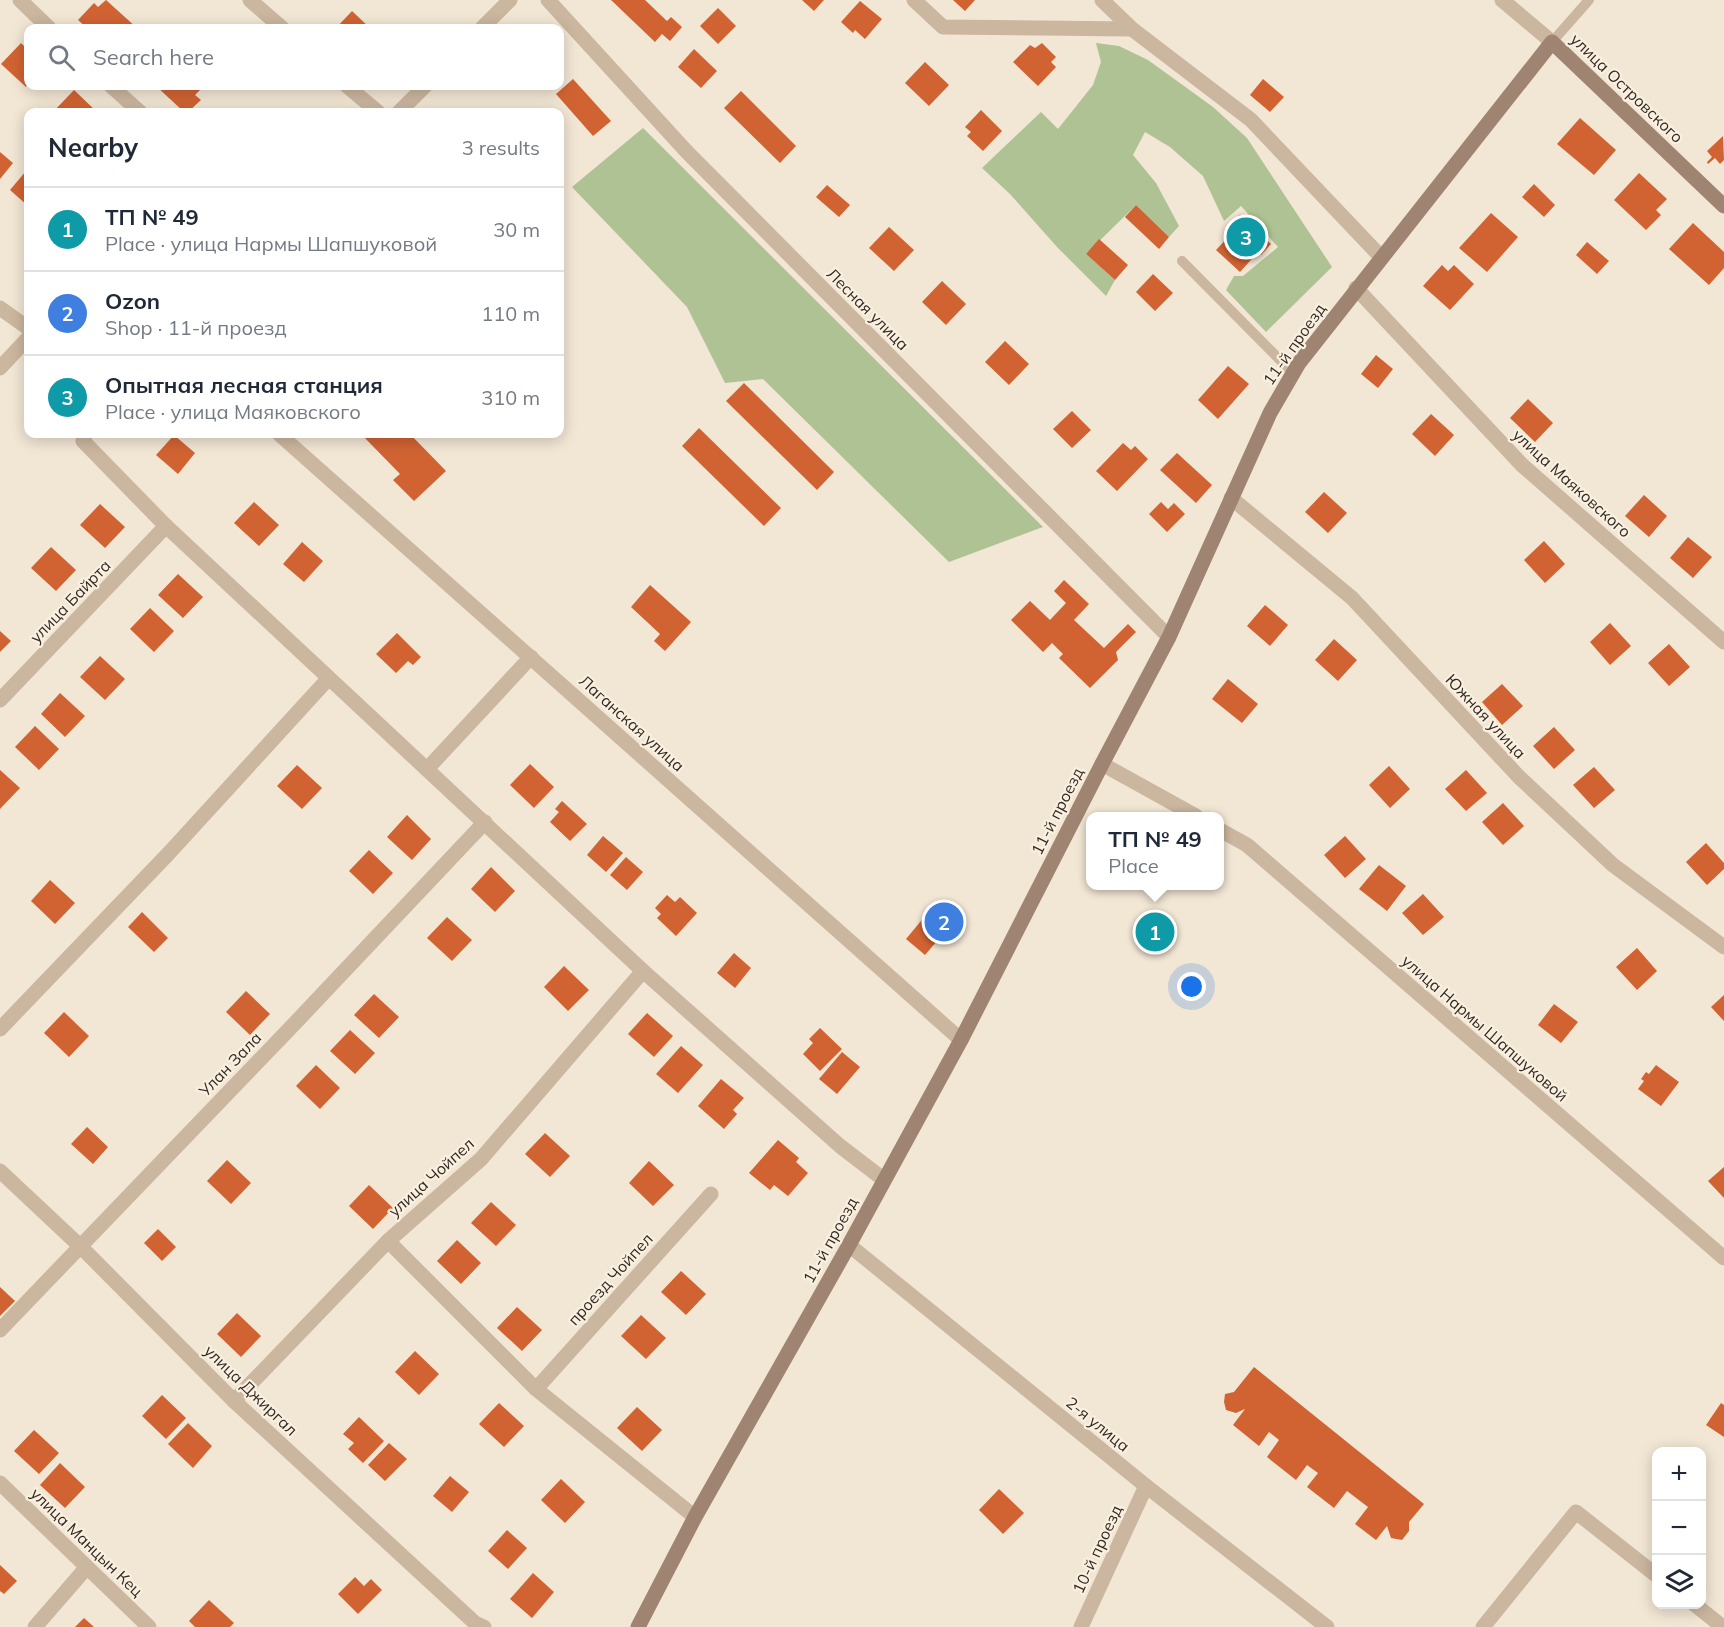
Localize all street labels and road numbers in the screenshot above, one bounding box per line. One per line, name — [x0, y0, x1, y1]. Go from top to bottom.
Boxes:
street label: улица Островского — [1566, 29, 1688, 147]
street label: Лесная улица — [823, 264, 913, 354]
street label: 11-й проезд — [1259, 299, 1330, 389]
street label: улица Маяковского — [1509, 425, 1635, 541]
street label: улица Байрта — [25, 555, 115, 647]
street label: Южная улица — [1442, 670, 1530, 762]
street label: Лаганская улица — [575, 671, 689, 775]
street label: 11-й проезд — [1026, 764, 1088, 858]
street label: улица Нармы Шапшуковой — [1398, 950, 1572, 1106]
street label: Улан Зала — [194, 1028, 266, 1101]
street label: улица Чойпел — [384, 1133, 478, 1221]
street label: 11-й проезд — [798, 1193, 862, 1286]
street label: проезд Чойпел — [563, 1229, 657, 1329]
street label: улица Джиргал — [200, 1340, 302, 1440]
street label: 2-я улица — [1062, 1392, 1134, 1456]
street label: улица Манцын Кец — [27, 1483, 147, 1601]
street label: 10-й проезд — [1068, 1501, 1126, 1596]

